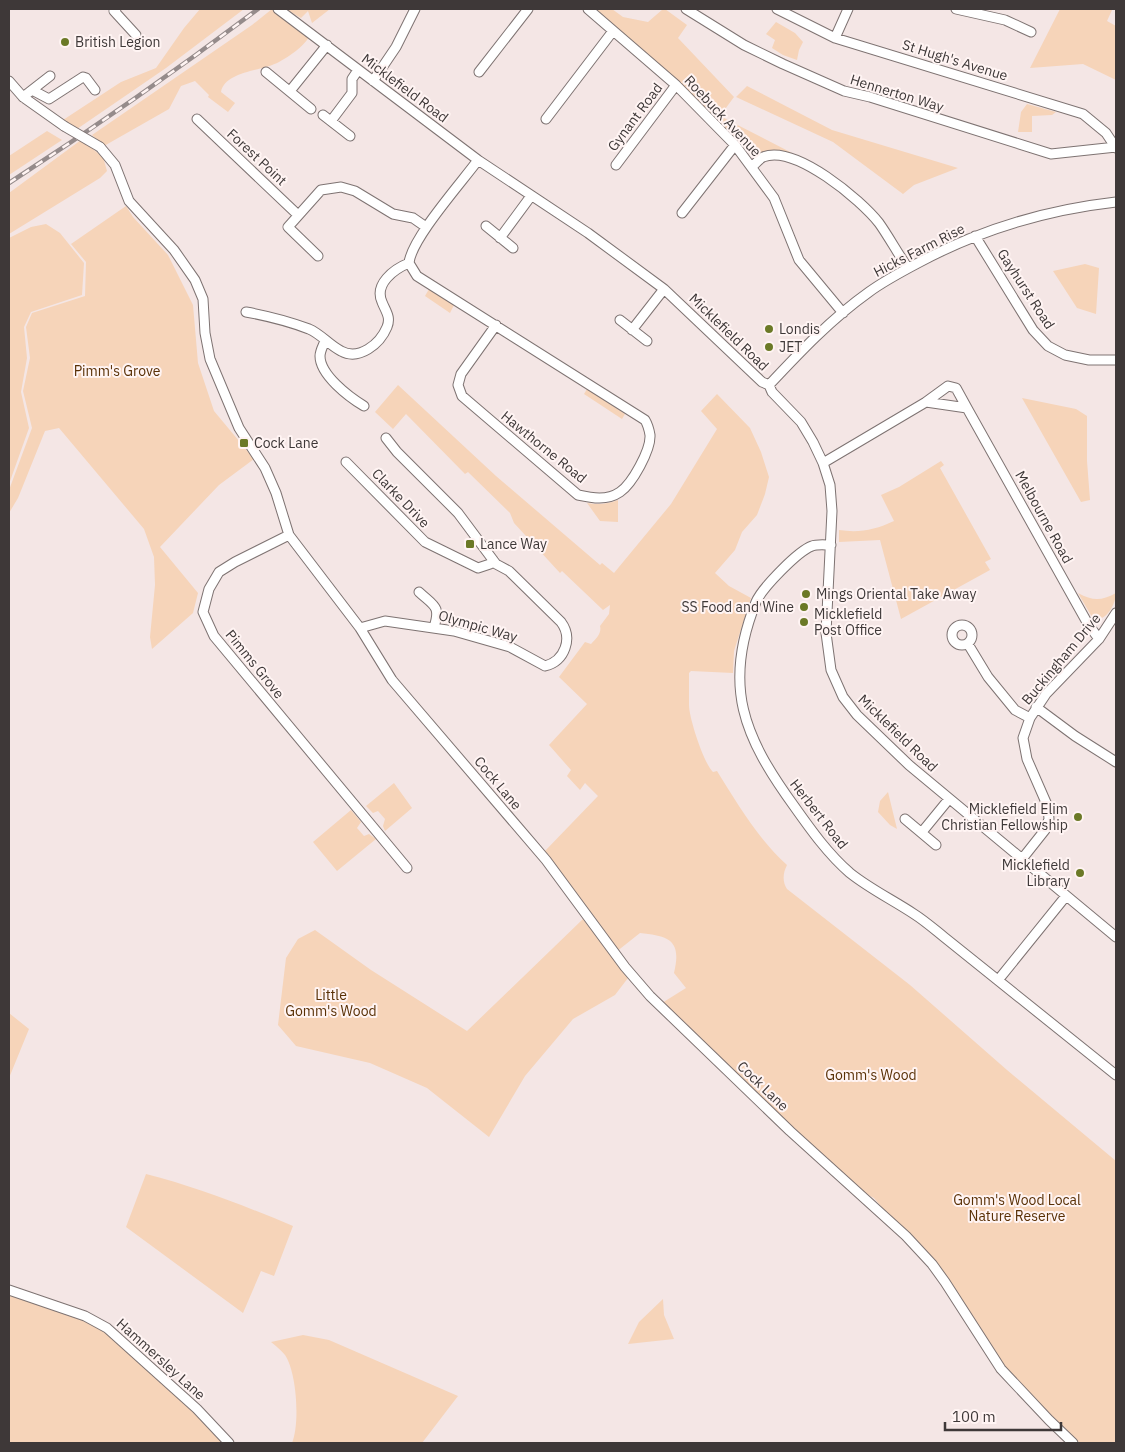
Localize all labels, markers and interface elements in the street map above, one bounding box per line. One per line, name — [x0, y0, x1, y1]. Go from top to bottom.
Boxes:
place label: British Legion — [75, 33, 161, 51]
street label: St Hugh's Avenue — [900, 35, 1010, 85]
marker: British Legion — [59, 36, 71, 48]
street label: Micklefield Road — [358, 50, 452, 126]
street label: Hennerton Way — [848, 70, 946, 116]
street label: Roebuck Avenue — [681, 72, 766, 161]
street label: Gynant Road — [604, 79, 666, 155]
street label: Forest Point — [223, 125, 291, 189]
street label: Hicks Farm Rise — [870, 219, 968, 281]
street label: Gayhurst Road — [993, 245, 1059, 333]
street label: Micklefield Road — [685, 289, 773, 375]
place label: Londis — [779, 320, 820, 338]
marker: Londis — [763, 323, 775, 335]
place label: JET — [779, 338, 802, 356]
marker: JET — [763, 341, 775, 353]
park label: Pimm's Grove — [74, 362, 161, 380]
street label: Hawthorne Road — [498, 407, 590, 487]
place label: Cock Lane — [254, 434, 319, 452]
marker: Cock Lane — [238, 437, 250, 449]
street label: Clarke Drive — [368, 465, 434, 532]
street label: Melbourne Road — [1011, 468, 1077, 566]
place label: Lance Way — [480, 535, 547, 553]
marker: Lance Way — [464, 538, 476, 550]
place label: Mings Oriental Take Away — [816, 585, 977, 603]
marker: Mings Oriental Take Away — [800, 588, 812, 600]
place label: SS Food and Wine — [682, 598, 794, 616]
marker: SS Food and Wine — [798, 601, 810, 613]
place label: Micklefield Post Office — [814, 605, 882, 639]
street label: Olympic Way — [436, 606, 520, 646]
street label: Buckingham Drive — [1018, 609, 1105, 708]
marker: Micklefield Post Office — [798, 616, 810, 628]
street label: Pimms Grove — [222, 626, 288, 702]
street label: Micklefield Road — [854, 690, 942, 776]
street label: Cock Lane — [470, 753, 526, 814]
street label: Herbert Road — [786, 775, 852, 853]
place label: Micklefield Elim Christian Fellowship — [941, 800, 1068, 834]
marker: Micklefield Elim Christian Fellowship — [1072, 811, 1084, 823]
place label: Micklefield Library — [1002, 856, 1070, 890]
marker: Micklefield Library — [1074, 867, 1086, 879]
park label: Little Gomm's Wood — [285, 986, 377, 1020]
street label: Cock Lane — [734, 1057, 793, 1115]
park label: Gomm's Wood — [825, 1066, 917, 1084]
park label: Gomm's Wood Local Nature Reserve — [953, 1191, 1081, 1225]
street label: Hammersley Lane — [113, 1314, 209, 1404]
scale bar — [945, 1400, 1061, 1432]
text: 100 m — [952, 1407, 996, 1426]

